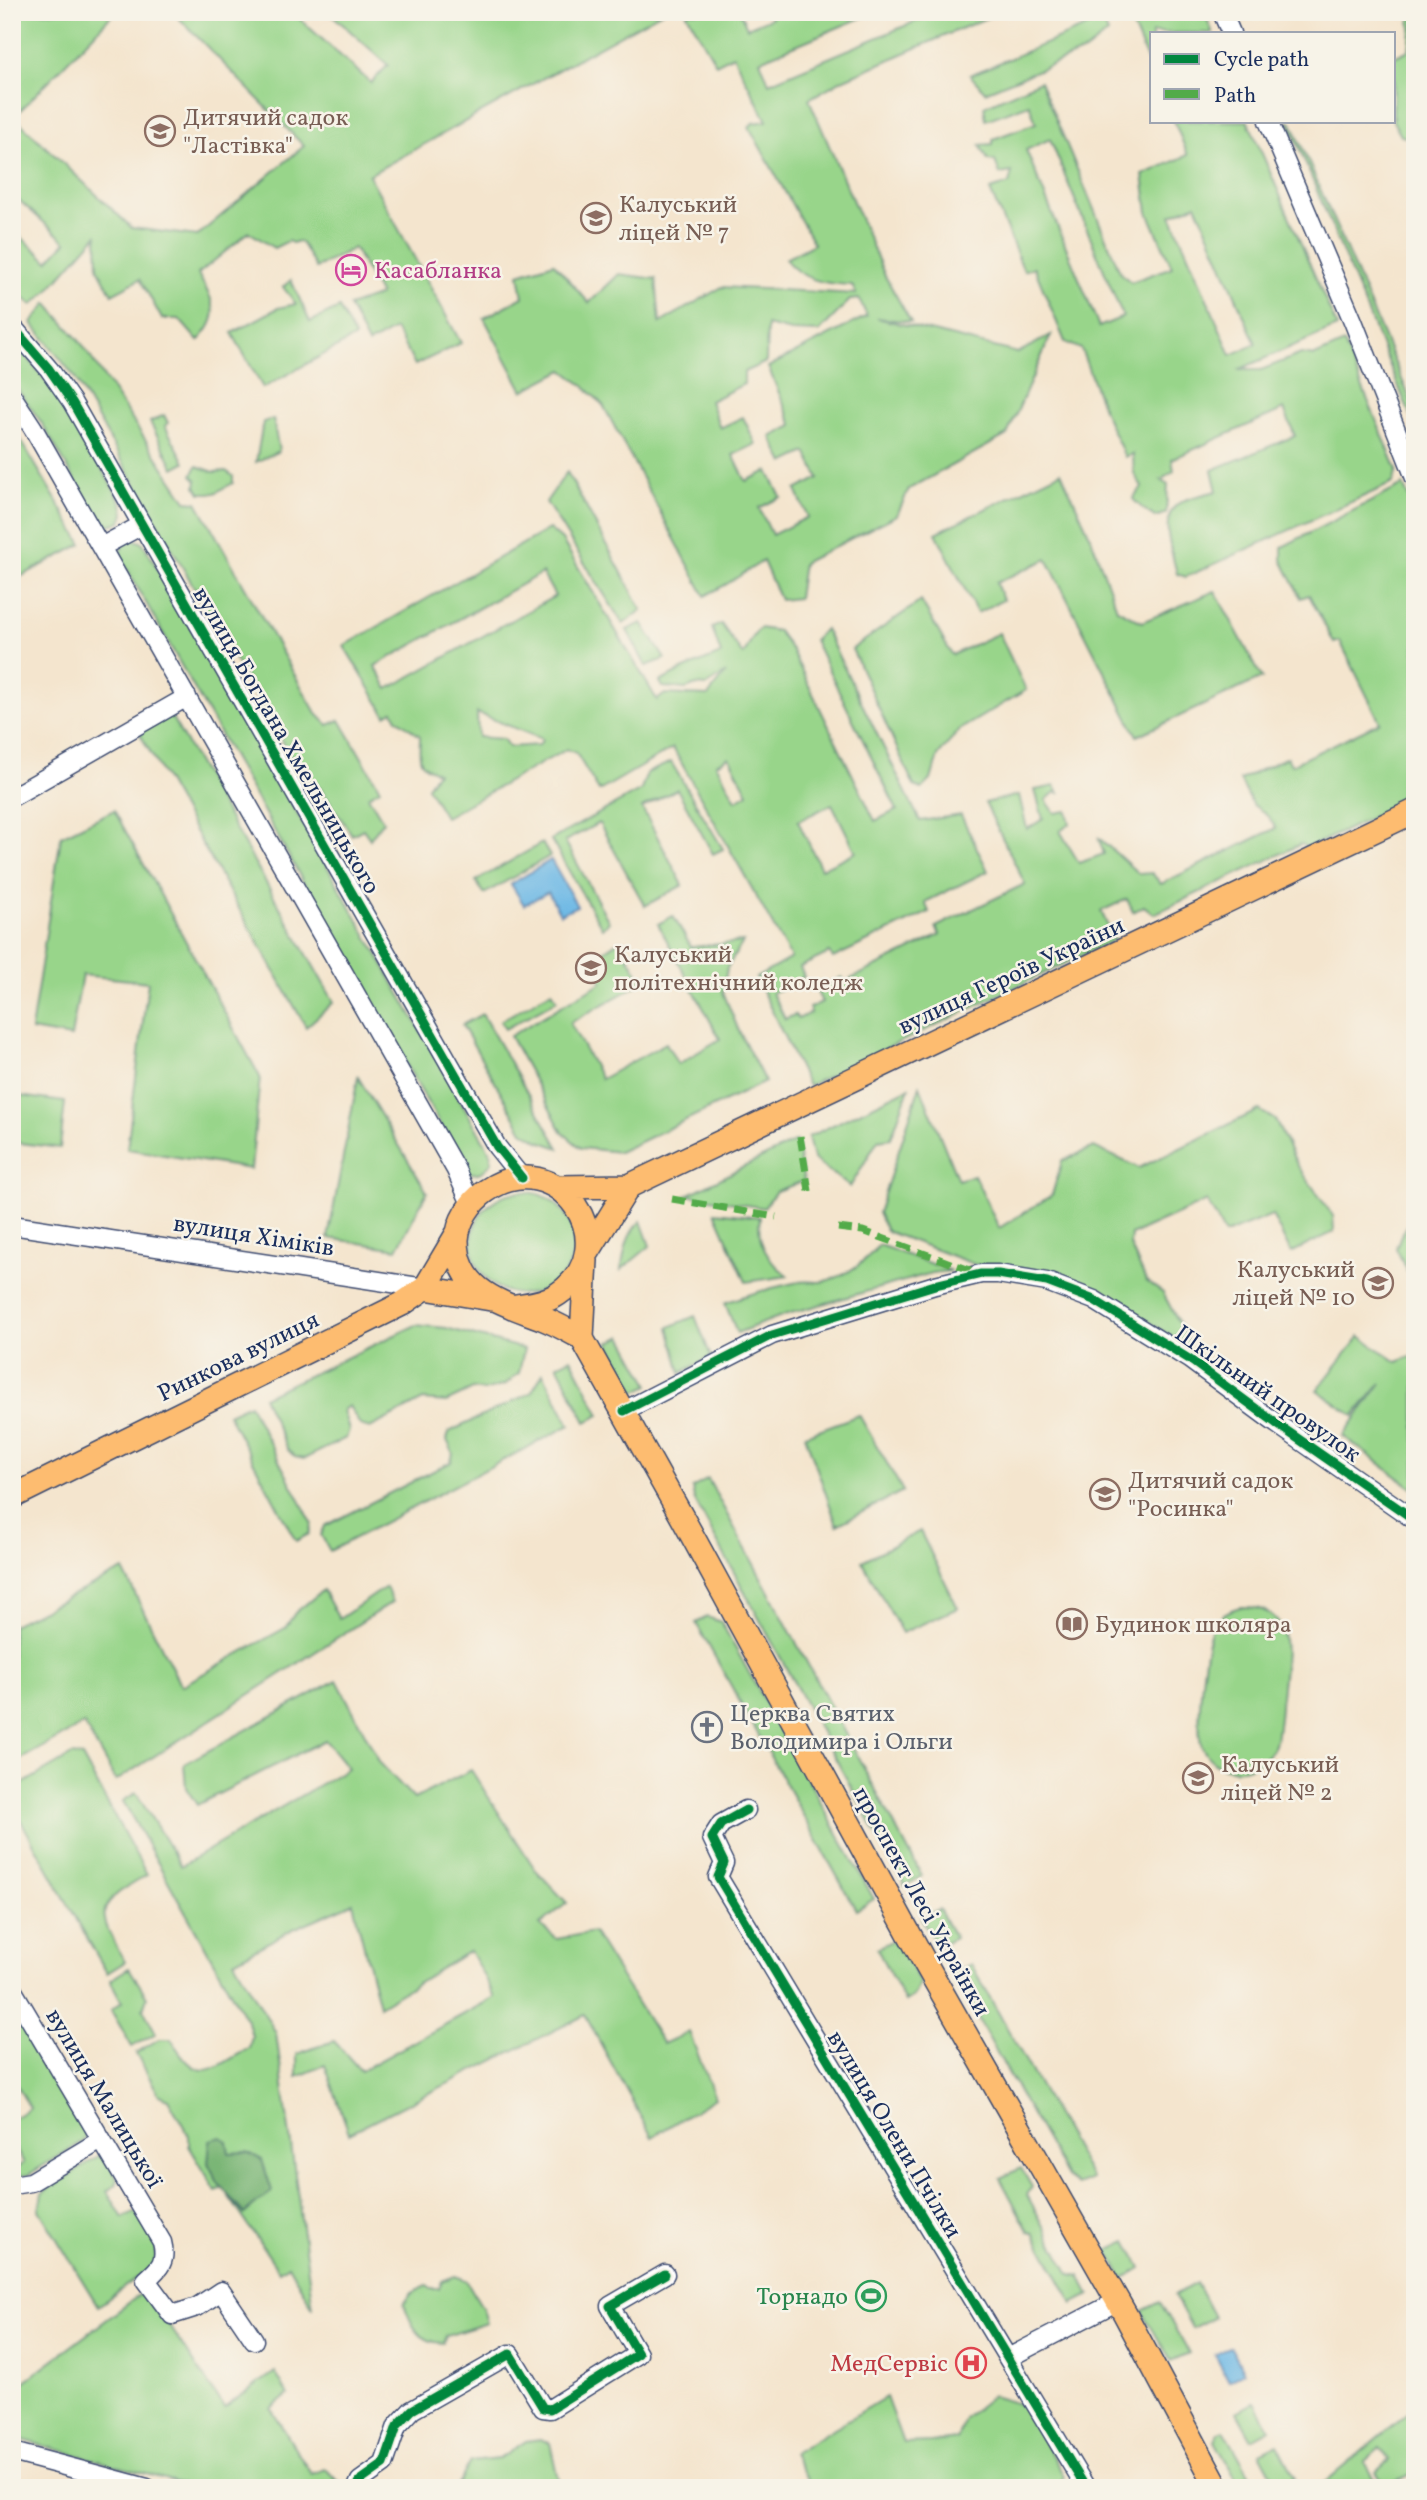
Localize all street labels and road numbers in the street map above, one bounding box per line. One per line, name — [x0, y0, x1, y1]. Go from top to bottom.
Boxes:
street label: вулиця Богдана Хмельницького — [183, 581, 388, 901]
street label: вулиця Героїв України — [893, 909, 1131, 1044]
street label: вулиця Хіміків — [171, 1207, 337, 1266]
street label: Ринкова вулиця — [152, 1304, 325, 1412]
street label: Шкільний провулок — [1167, 1318, 1367, 1472]
street label: проспект Лесі Українки — [843, 1781, 998, 2023]
street label: вулиця Малицької — [36, 2003, 170, 2195]
street label: вулиця Олени Пчілки — [818, 2025, 969, 2246]

